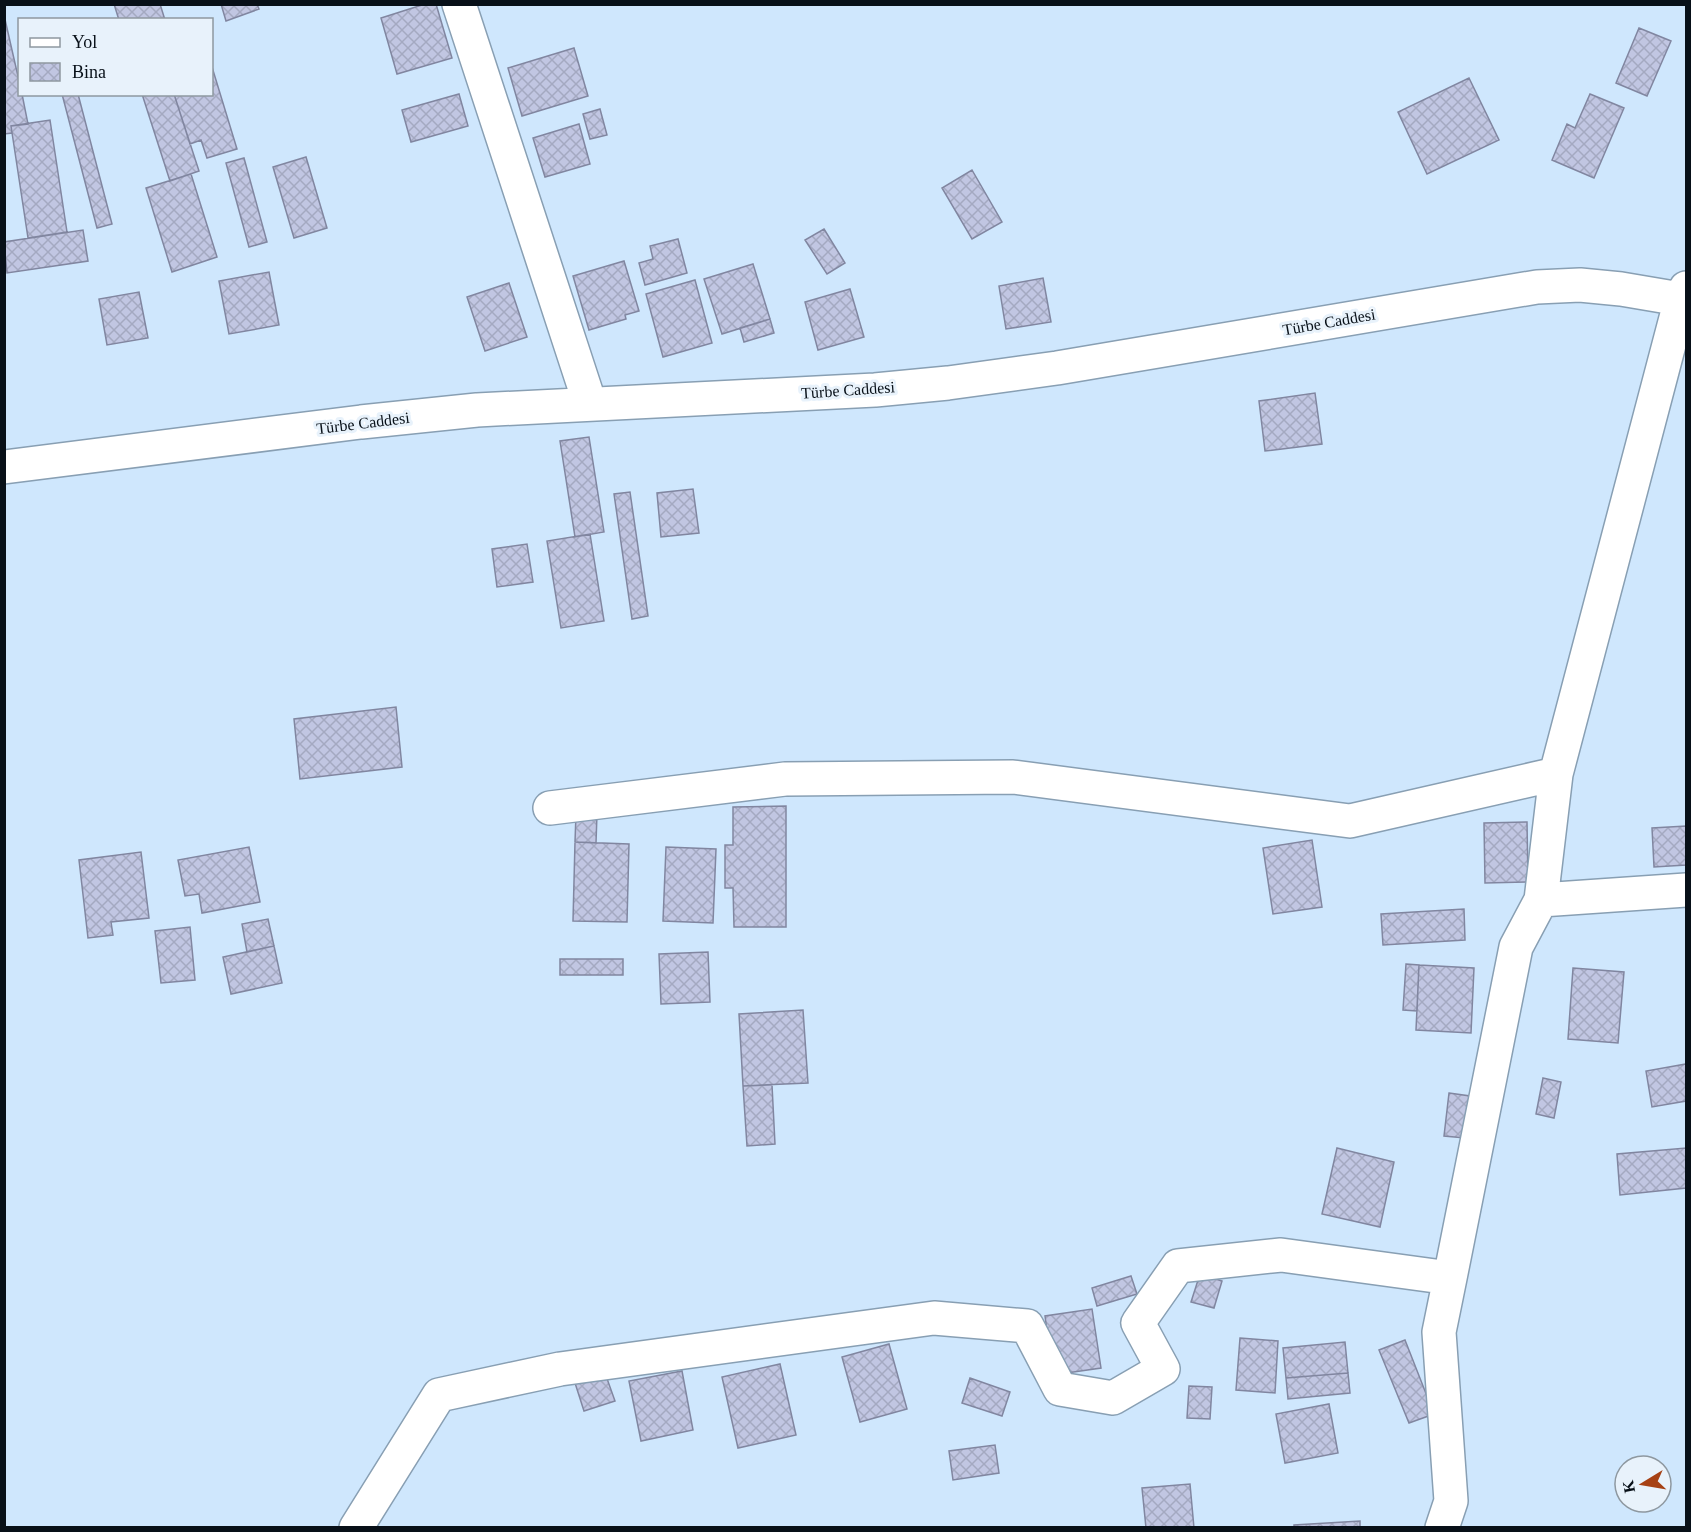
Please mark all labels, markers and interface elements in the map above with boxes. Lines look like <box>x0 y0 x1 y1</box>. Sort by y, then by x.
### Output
legend <box>18 18 213 96</box>
text: Yol <box>72 32 97 52</box>
text: Bina <box>72 62 106 82</box>
street label: Türbe Caddesi <box>1281 305 1377 339</box>
street label: Türbe Caddesi <box>801 378 896 402</box>
street label: Türbe Caddesi <box>315 409 411 437</box>
north arrow <box>1613 1454 1673 1514</box>
text: K <box>1619 1478 1638 1495</box>

